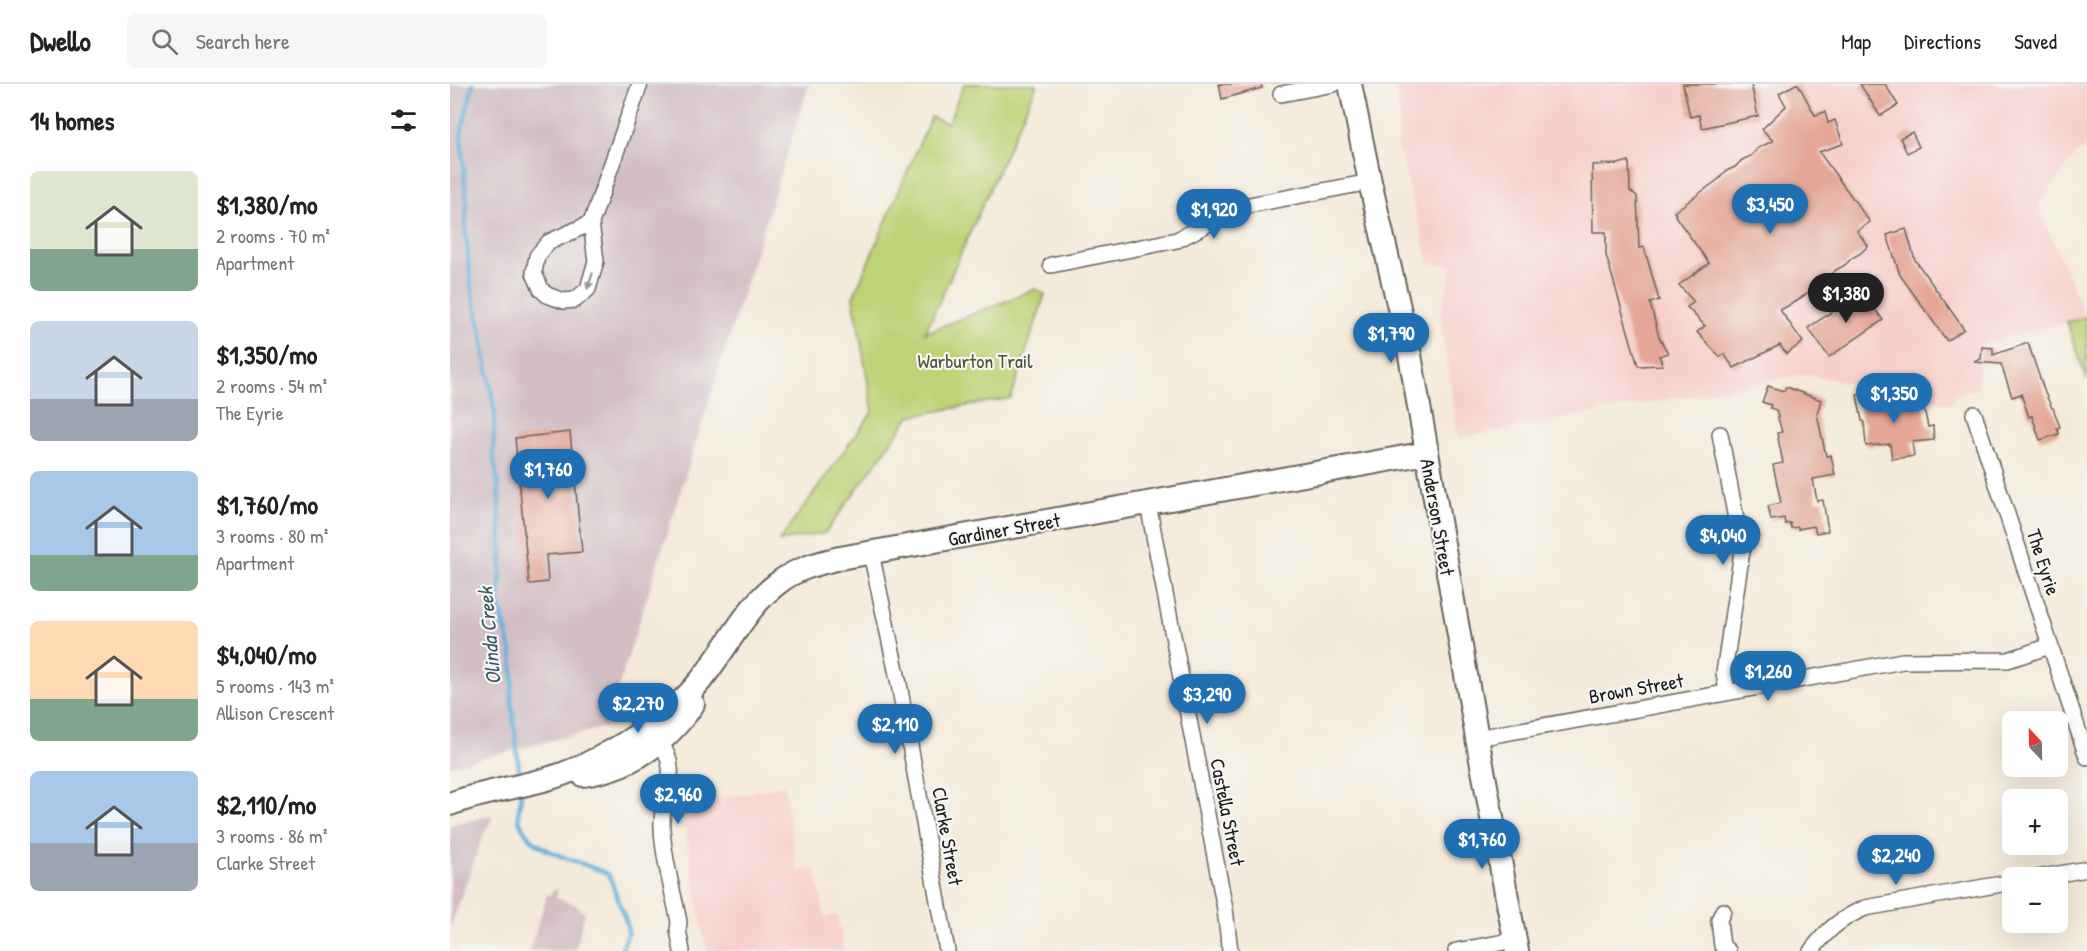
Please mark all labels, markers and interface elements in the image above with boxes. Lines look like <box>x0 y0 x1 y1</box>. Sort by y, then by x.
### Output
search box <box>127 14 547 68</box>
text: Dwello <box>30 22 91 60</box>
icon: search <box>148 25 181 58</box>
text: Search here <box>196 26 290 56</box>
text: Map <box>1841 27 1871 56</box>
text: Directions <box>1904 27 1981 56</box>
text: Saved <box>2014 27 2057 56</box>
text: 14 homes <box>30 103 115 138</box>
icon: filters <box>387 104 420 137</box>
pin: $3,450 <box>1721 184 1819 235</box>
text: $1,380/mo <box>216 187 318 222</box>
pin: $1,920 <box>1165 189 1263 240</box>
text: $3,450 <box>1746 190 1794 217</box>
icon: home <box>78 195 150 267</box>
text: $1,920 <box>1190 195 1238 222</box>
text: 2 rooms · 70 m² <box>216 222 330 249</box>
text: Apartment <box>216 249 294 276</box>
one-way arrow <box>585 272 595 290</box>
pin: $1,380 <box>1797 273 1895 324</box>
text: $1,380 <box>1822 279 1870 306</box>
pin: $1,790 <box>1342 313 1440 364</box>
text: $1,790 <box>1367 319 1415 346</box>
text: $1,350/mo <box>216 337 317 372</box>
icon: home <box>78 345 150 417</box>
park label: Warburton Trail <box>917 347 1033 374</box>
text: 2 rooms · 54 m² <box>216 372 327 399</box>
pin: $1,350 <box>1845 373 1943 424</box>
text: $1,350 <box>1870 379 1918 406</box>
text: The Eyrie <box>216 399 284 426</box>
pin: $1,760 <box>499 449 597 500</box>
text: $1,760 <box>524 455 572 482</box>
street label: Anderson Street <box>1414 456 1462 579</box>
text: $1,760/mo <box>216 487 318 522</box>
icon: home <box>78 495 150 567</box>
street label: Gardiner Street <box>946 506 1063 552</box>
pin: $4,040 <box>1674 515 1772 566</box>
text: $4,040 <box>1699 521 1747 548</box>
text: 3 rooms · 80 m² <box>216 522 328 549</box>
street label: The Eyrie <box>2021 526 2067 598</box>
text: Apartment <box>216 549 294 576</box>
water label: Olinda Creek <box>470 584 508 686</box>
text: $4,040/mo <box>216 637 316 672</box>
icon: home <box>78 645 150 717</box>
pin: $1,260 <box>1719 651 1817 702</box>
text: $1,260 <box>1744 657 1792 684</box>
street label: Brown Street <box>1587 666 1686 710</box>
text: 5 rooms · 143 m² <box>216 672 334 699</box>
pin: $3,290 <box>1158 674 1256 725</box>
text: $3,290 <box>1183 680 1231 707</box>
pin: $2,270 <box>589 683 687 734</box>
text: $2,270 <box>612 689 664 716</box>
text: Allison Crescent <box>216 699 334 726</box>
pin: $2,110 <box>846 704 944 755</box>
text: $2,110 <box>871 710 919 737</box>
north arrow <box>2002 711 2068 777</box>
map controls <box>2002 711 2068 933</box>
street label: Castella Street <box>1204 756 1252 869</box>
pin: $2,960 <box>629 774 727 825</box>
text: $2,960 <box>654 780 702 807</box>
street label: Clarke Street <box>926 785 970 888</box>
text: $2,110/mo <box>216 787 316 822</box>
button: + <box>2002 789 2068 855</box>
icon: home <box>78 795 150 867</box>
pin: $1,760 <box>1433 819 1531 870</box>
text: 3 rooms · 86 m² <box>216 822 327 849</box>
text: $1,760 <box>1458 825 1506 852</box>
pin: $2,240 <box>1847 835 1945 886</box>
text: $2,240 <box>1871 841 1921 868</box>
text: Clarke Street <box>216 849 315 876</box>
button: − <box>2002 867 2068 933</box>

